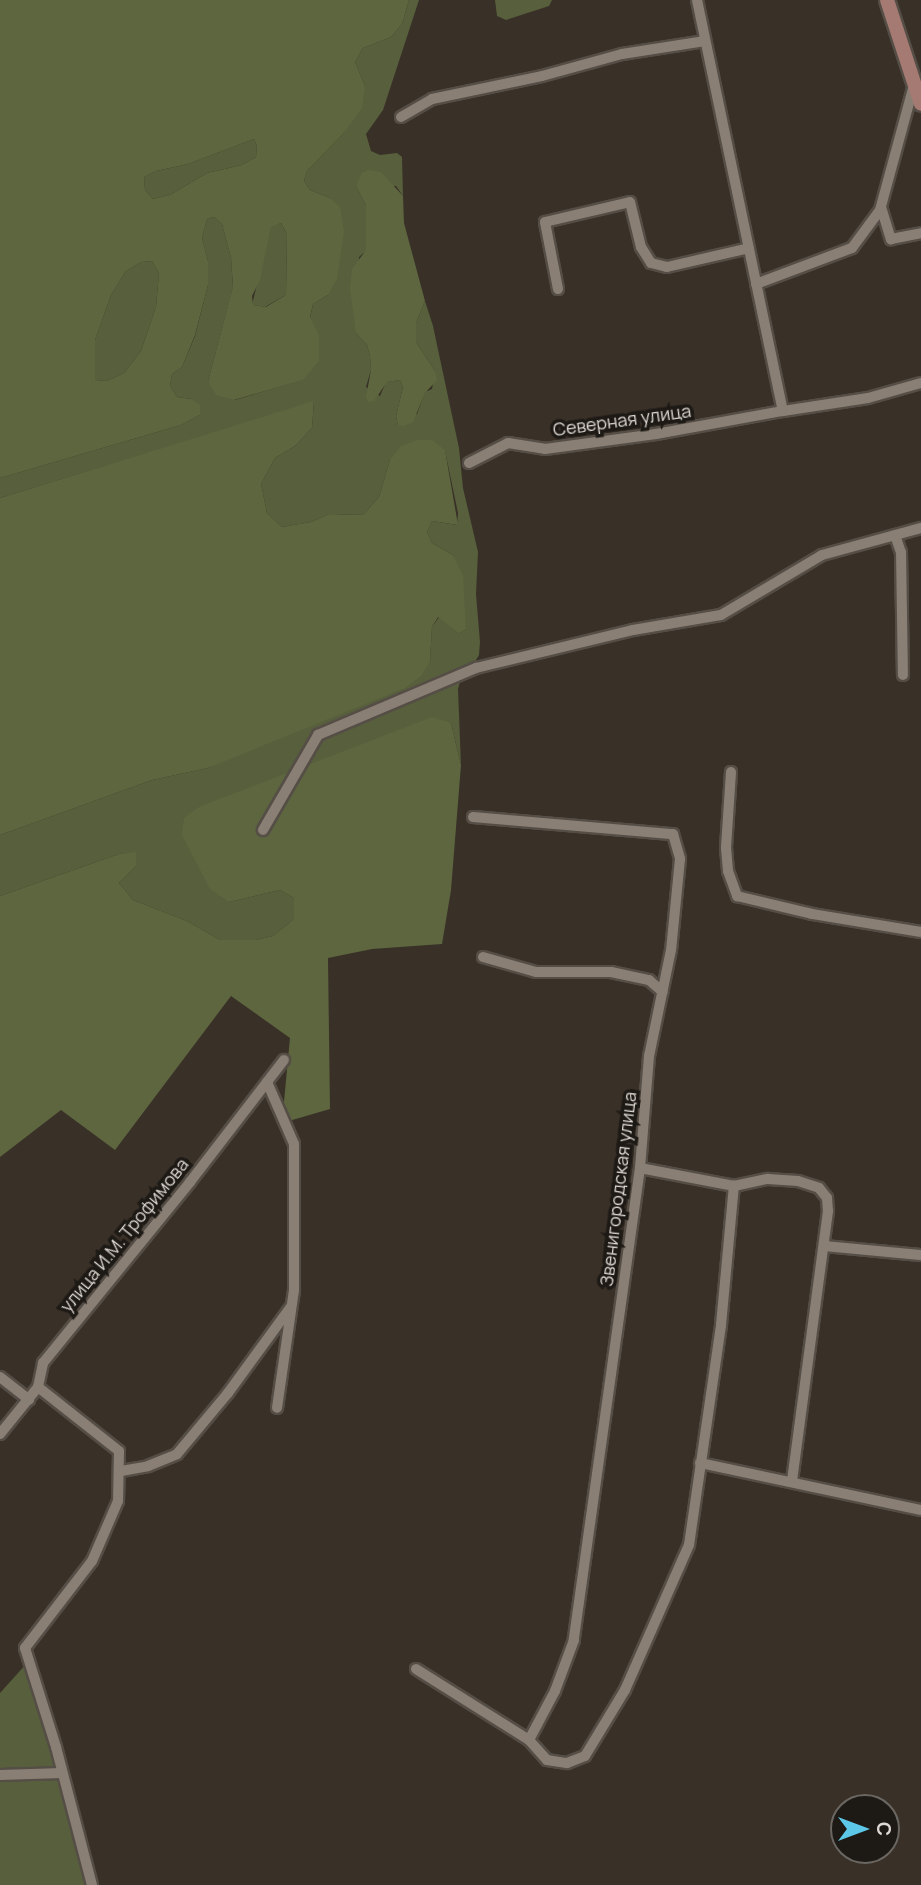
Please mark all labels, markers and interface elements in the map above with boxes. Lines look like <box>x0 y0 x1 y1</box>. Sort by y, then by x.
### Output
street label: Северная улица <box>552 400 692 440</box>
street label: Звенигородская улица <box>595 1090 641 1288</box>
street label: улица И.М. Трофимова <box>55 1154 193 1316</box>
north arrow <box>830 1794 900 1864</box>
text: С <box>871 1822 897 1836</box>

